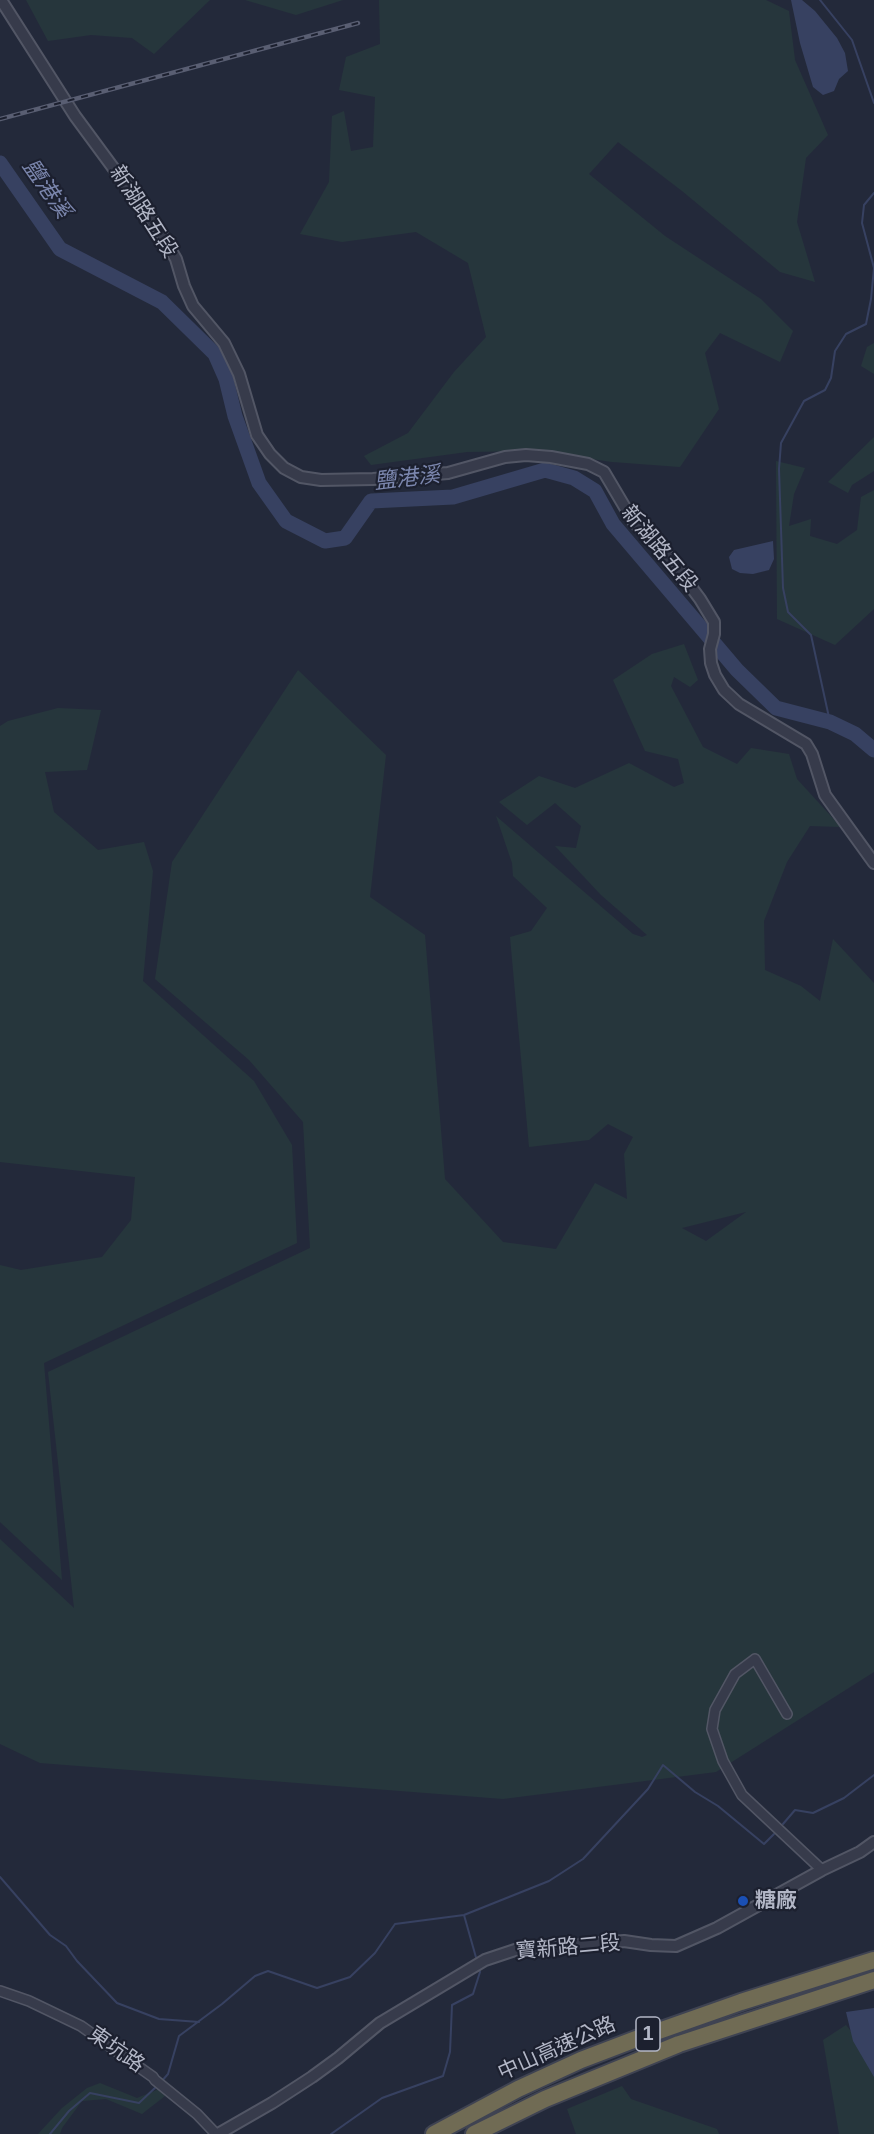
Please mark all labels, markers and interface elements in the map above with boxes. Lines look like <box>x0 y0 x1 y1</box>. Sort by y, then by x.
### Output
water label: 鹽港溪 <box>16 154 76 224</box>
street label: 新湖路五段 <box>104 161 182 263</box>
water label: 鹽港溪 <box>373 462 441 496</box>
street label: 新湖路五段 <box>616 501 702 597</box>
place label: 糖廠 <box>755 1888 797 1914</box>
marker: 糖廠 <box>736 1894 750 1908</box>
street label: 寶新路二段 <box>515 1931 621 1965</box>
street label: 中山高速公路 <box>494 2012 620 2086</box>
road number: 1 <box>636 2017 660 2051</box>
street label: 東坑路 <box>83 2022 149 2078</box>

